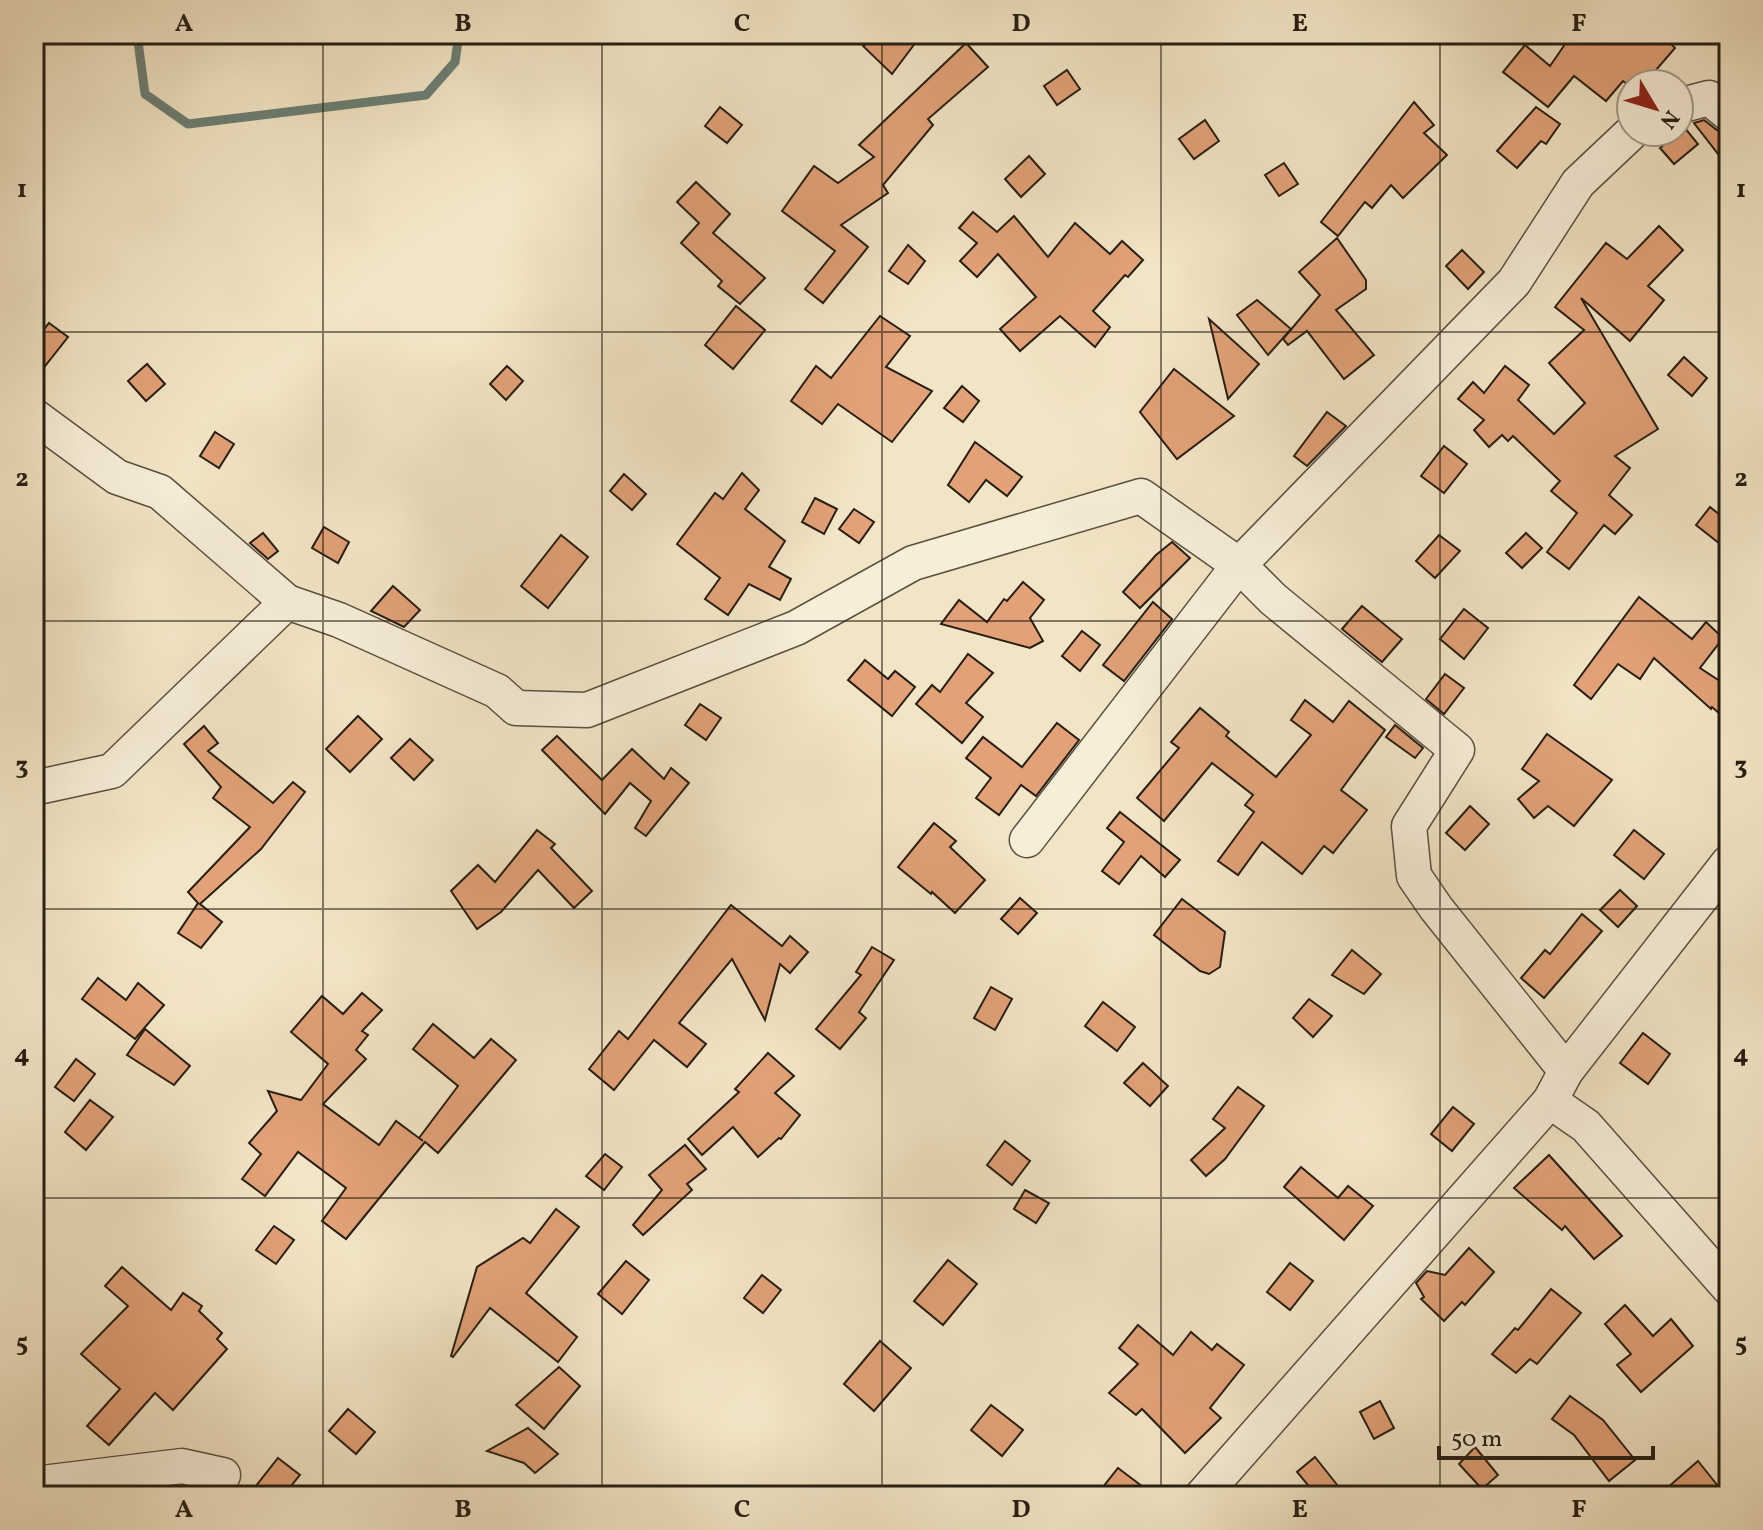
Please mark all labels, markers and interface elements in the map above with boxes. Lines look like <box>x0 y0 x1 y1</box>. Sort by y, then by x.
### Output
text: A <box>175 6 194 42</box>
text: B <box>454 6 472 42</box>
text: C <box>734 6 750 42</box>
text: D <box>1011 6 1031 42</box>
text: E <box>1292 6 1308 42</box>
text: F <box>1571 6 1587 42</box>
north arrow <box>1615 68 1695 148</box>
text: N <box>1652 103 1686 135</box>
text: 1 <box>17 172 27 208</box>
text: 1 <box>1736 172 1746 208</box>
text: 2 <box>15 461 29 497</box>
text: 2 <box>1734 461 1748 497</box>
text: 3 <box>15 749 29 785</box>
text: 3 <box>1734 749 1748 785</box>
text: 4 <box>14 1037 30 1073</box>
text: 4 <box>1733 1037 1749 1073</box>
text: 5 <box>16 1326 28 1362</box>
text: 5 <box>1735 1326 1747 1362</box>
scale bar <box>1439 1410 1653 1460</box>
text: 50 m <box>1451 1423 1503 1457</box>
text: A <box>175 1492 194 1528</box>
text: B <box>454 1492 472 1528</box>
text: C <box>734 1492 750 1528</box>
text: D <box>1011 1492 1031 1528</box>
text: E <box>1292 1492 1308 1528</box>
text: F <box>1571 1492 1587 1528</box>

